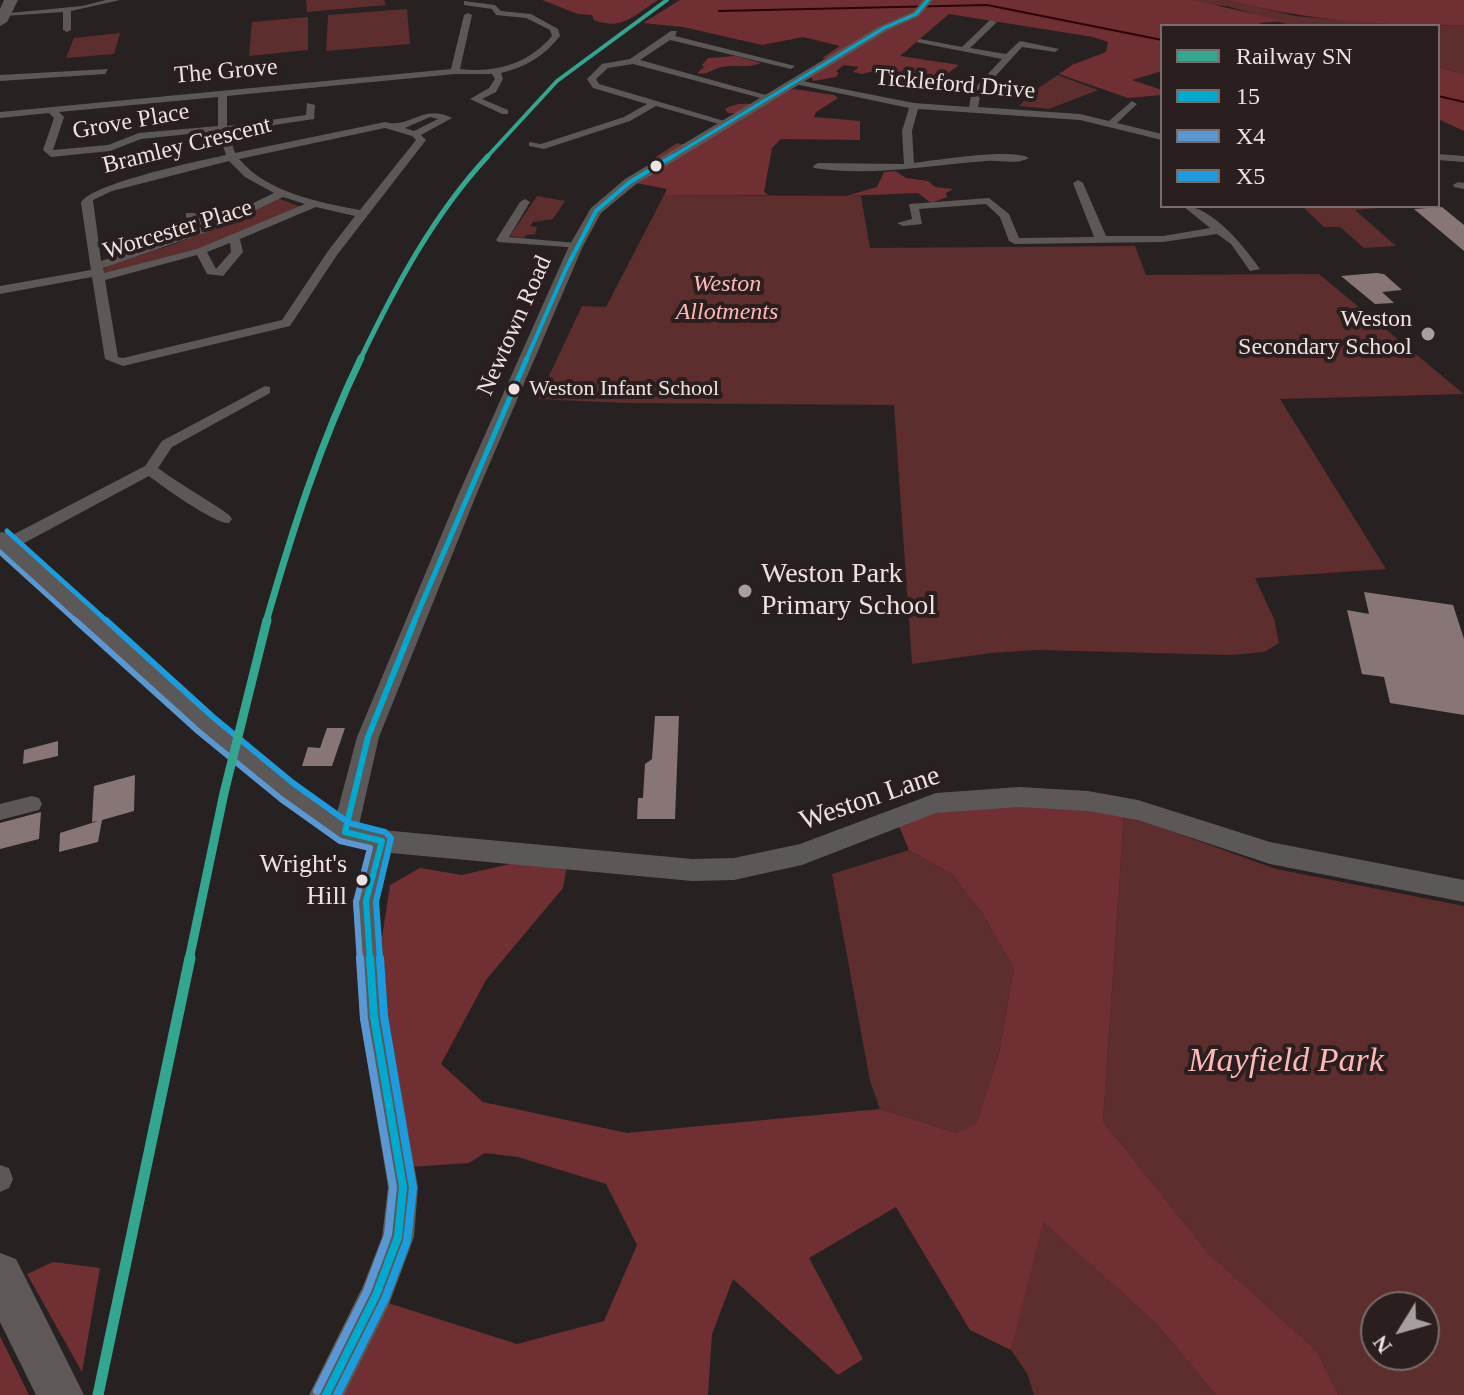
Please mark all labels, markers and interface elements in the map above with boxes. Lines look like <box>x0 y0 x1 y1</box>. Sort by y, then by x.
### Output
legend <box>1160 24 1440 208</box>
text: Railway SN <box>1236 43 1353 69</box>
street label: The Grove <box>173 53 279 91</box>
street label: Tickleford Drive <box>874 64 1036 106</box>
text: 15 <box>1236 83 1260 109</box>
street label: Grove Place <box>70 98 192 146</box>
street label: Bramley Crescent <box>100 111 274 181</box>
text: X4 <box>1236 123 1265 149</box>
unlabelled marker <box>648 158 664 174</box>
text: X5 <box>1236 163 1265 189</box>
street label: Worcester Place <box>100 194 256 266</box>
street label: Newtown Road <box>471 252 559 400</box>
park label: Weston Allotments <box>676 271 778 327</box>
place label: Weston Secondary School <box>1238 306 1412 362</box>
marker: Weston Secondary School <box>1419 325 1437 343</box>
place label: Weston Infant School <box>529 376 719 402</box>
marker: Weston Infant School <box>506 381 522 397</box>
place label: Weston Park Primary School <box>761 558 936 624</box>
marker: Weston Park Primary School <box>736 582 754 600</box>
street label: Weston Lane <box>795 759 945 839</box>
place label: Wright's Hill <box>260 849 347 910</box>
marker: Wright's Hill <box>354 872 370 888</box>
park label: Mayfield Park <box>1188 1042 1384 1082</box>
north arrow <box>1360 1291 1440 1371</box>
text: N <box>1367 1331 1397 1358</box>

